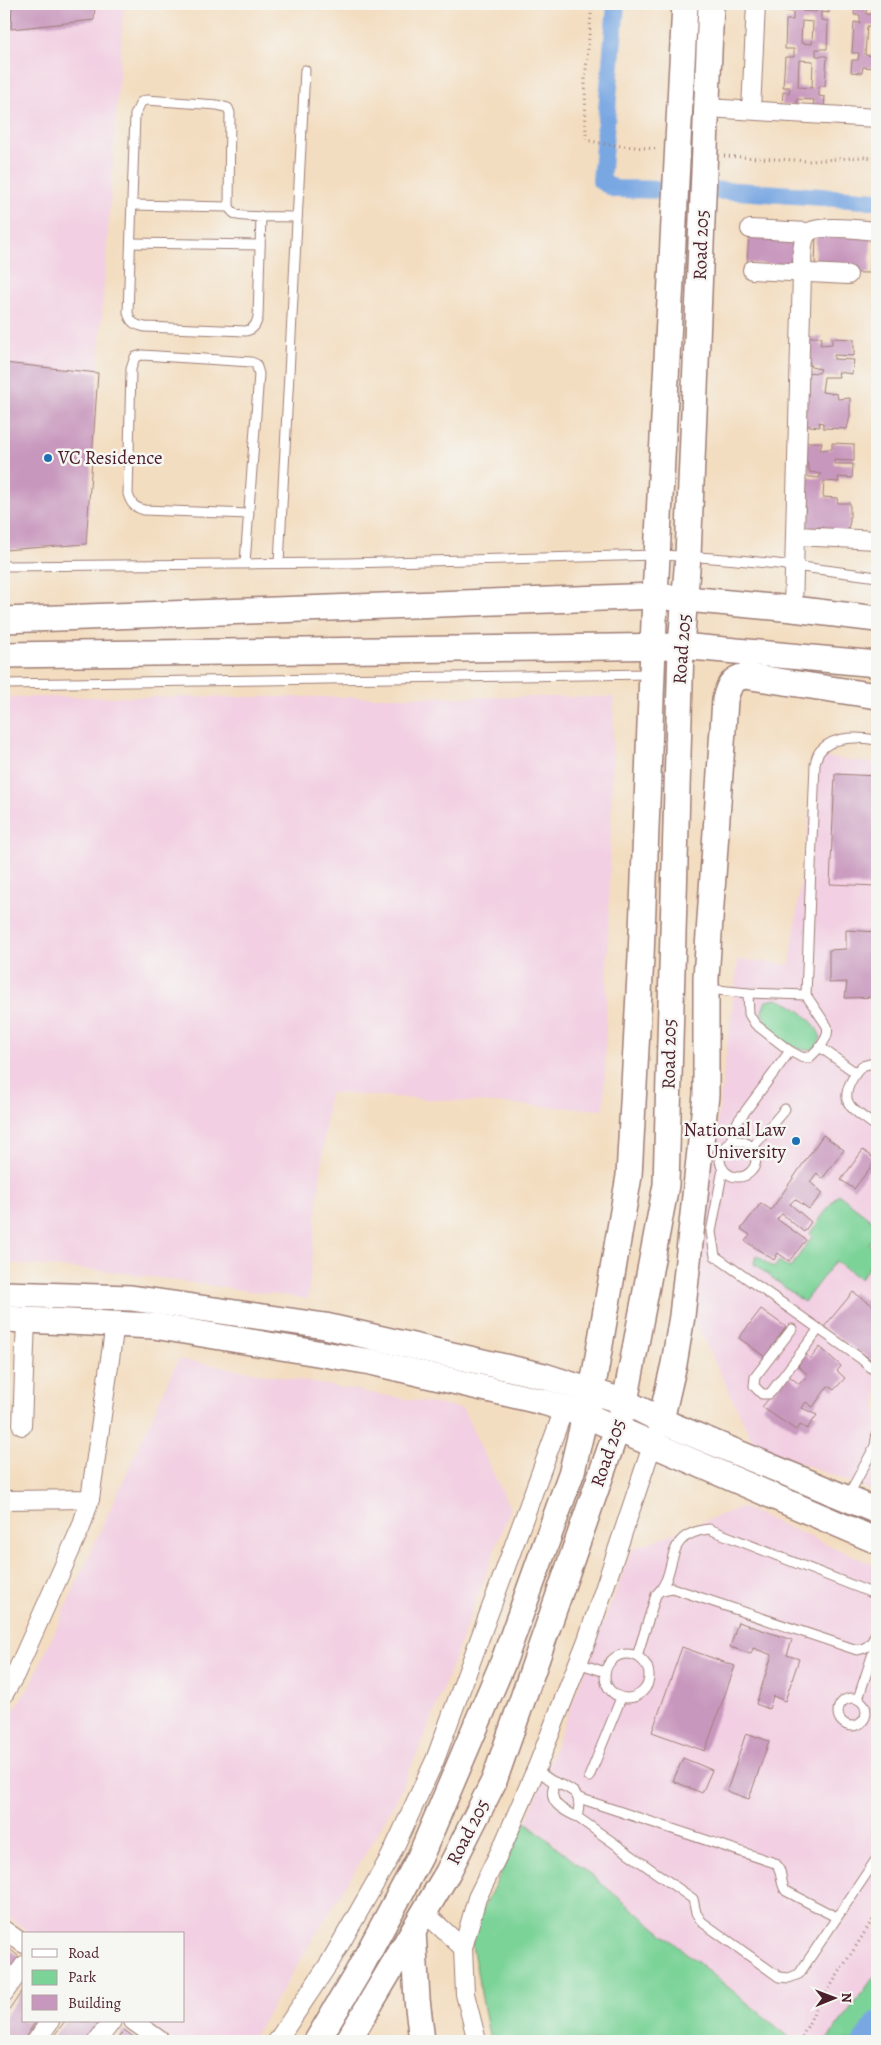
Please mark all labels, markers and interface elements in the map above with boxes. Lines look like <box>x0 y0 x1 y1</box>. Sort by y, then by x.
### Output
street label: Road 205 <box>687 209 715 281</box>
place label: VC Residence <box>57 445 163 471</box>
marker: VC Residence <box>42 452 54 464</box>
street label: Road 205 <box>667 613 697 685</box>
street label: Road 205 <box>655 1018 683 1090</box>
place label: National Law University <box>684 1117 787 1165</box>
marker: National Law University <box>790 1135 802 1147</box>
street label: Road 205 <box>584 1415 632 1491</box>
street label: Road 205 <box>440 1795 496 1869</box>
legend <box>22 1932 185 2022</box>
text: Road <box>68 1943 100 1963</box>
text: Park <box>68 1967 97 1987</box>
north arrow <box>808 1972 858 2022</box>
text: Building <box>68 1993 121 2013</box>
text: N <box>837 1993 856 2003</box>

